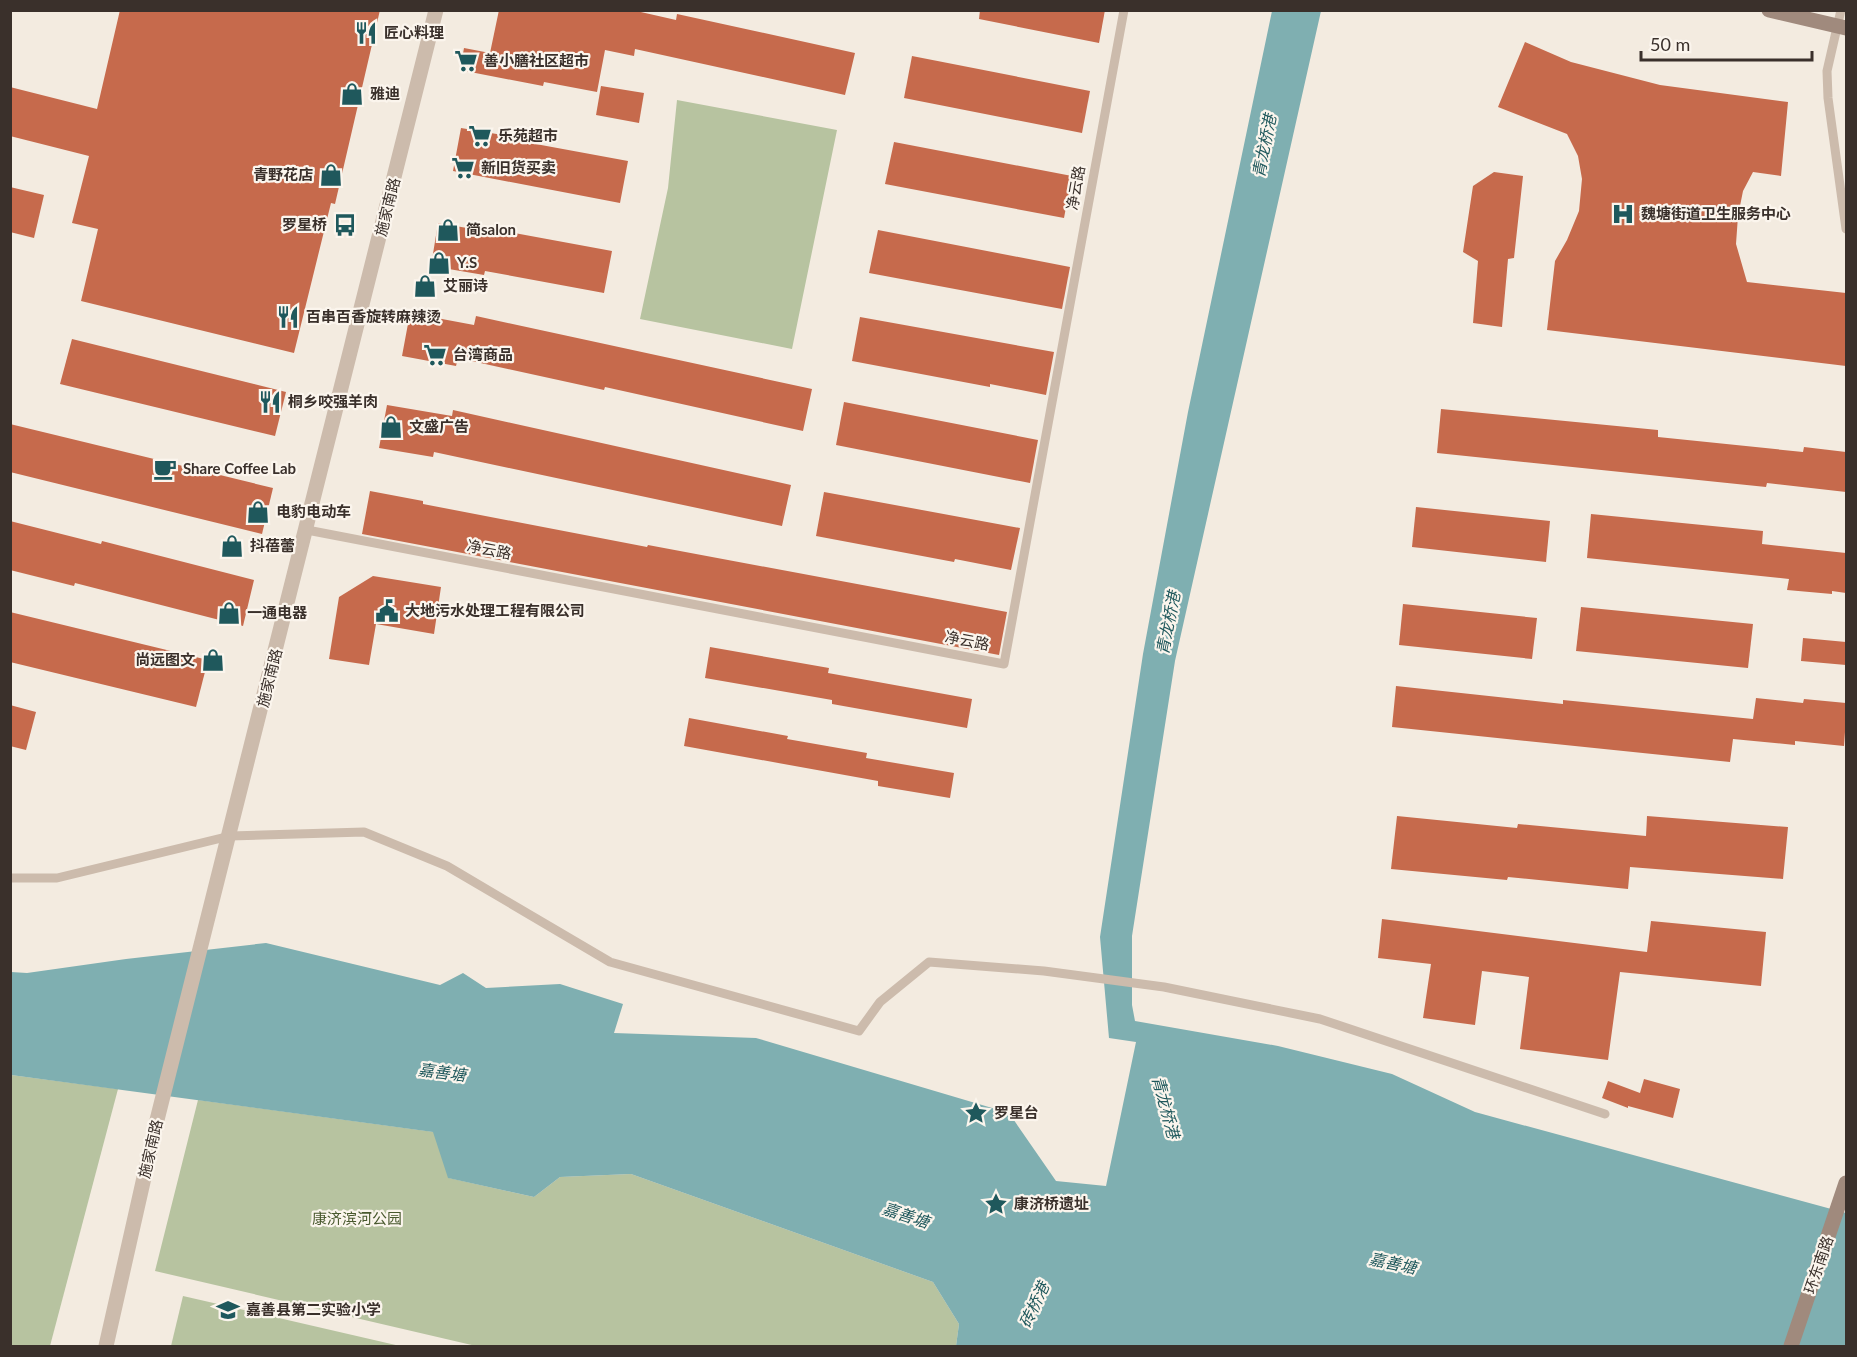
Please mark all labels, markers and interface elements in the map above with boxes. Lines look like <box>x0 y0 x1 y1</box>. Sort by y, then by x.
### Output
restaurant icon: 匠心料理 <box>353 20 379 46</box>
place label: 匠心料理 <box>384 23 444 41</box>
scale bar <box>1641 24 1812 62</box>
text: 50 m <box>1650 33 1690 55</box>
supermarket icon: 善小膳社区超市 <box>453 48 479 74</box>
place label: 善小膳社区超市 <box>484 51 589 69</box>
shop icon: 雅迪 <box>339 81 365 107</box>
place label: 雅迪 <box>370 84 400 102</box>
water label: 青龙桥港 <box>1248 111 1279 179</box>
supermarket icon: 乐苑超市 <box>467 123 493 149</box>
place label: 乐苑超市 <box>498 126 558 144</box>
supermarket icon: 新旧货买卖 <box>450 155 476 181</box>
place label: 新旧货买卖 <box>481 158 556 176</box>
shop icon: 青野花店 <box>318 162 344 188</box>
street label: 净云路 <box>1062 164 1088 212</box>
place label: 青野花店 <box>253 165 313 183</box>
street label: 施家南路 <box>371 175 403 238</box>
hospital icon: 魏塘街道卫生服务中心 <box>1610 201 1636 227</box>
place label: 魏塘街道卫生服务中心 <box>1641 204 1791 222</box>
bus stop icon: 罗星桥 <box>332 212 358 238</box>
place label: 罗星桥 <box>282 215 327 233</box>
shop icon: 简salon <box>435 217 461 243</box>
place label: 简salon <box>466 220 516 238</box>
shop icon: Y.S <box>426 250 452 276</box>
place label: Y.S <box>456 253 477 271</box>
shop icon: 艾丽诗 <box>412 273 438 299</box>
place label: 艾丽诗 <box>443 276 488 294</box>
restaurant icon: 百串百香旋转麻辣烫 <box>275 304 301 330</box>
place label: 百串百香旋转麻辣烫 <box>306 307 441 325</box>
supermarket icon: 台湾商品 <box>422 342 448 368</box>
place label: 台湾商品 <box>453 345 513 363</box>
restaurant icon: 桐乡咬强羊肉 <box>257 389 283 415</box>
place label: 桐乡咬强羊肉 <box>288 392 378 410</box>
shop icon: 文盛广告 <box>378 414 404 440</box>
place label: 文盛广告 <box>409 417 469 435</box>
cafe icon: Share Coffee Lab <box>152 456 178 482</box>
place label: Share Coffee Lab <box>183 459 296 477</box>
shop icon: 电豹电动车 <box>245 499 271 525</box>
place label: 电豹电动车 <box>276 502 351 520</box>
shop icon: 抖蓓蕾 <box>219 533 245 559</box>
place label: 抖蓓蕾 <box>250 536 295 554</box>
street label: 净云路 <box>465 536 513 562</box>
water label: 青龙桥港 <box>1152 588 1183 656</box>
public building icon: 大地污水处理工程有限公司 <box>374 598 400 624</box>
shop icon: 一通电器 <box>216 600 242 626</box>
place label: 大地污水处理工程有限公司 <box>405 601 585 619</box>
place label: 一通电器 <box>247 603 308 621</box>
street label: 净云路 <box>943 627 991 653</box>
street label: 施家南路 <box>253 646 285 709</box>
shop icon: 尚远图文 <box>200 647 226 673</box>
place label: 尚远图文 <box>135 650 195 668</box>
water label: 嘉善塘 <box>417 1059 470 1084</box>
water label: 青龙桥港 <box>1149 1073 1184 1142</box>
place icon: 罗星台 <box>963 1100 989 1126</box>
place label: 罗星台 <box>994 1103 1039 1121</box>
street label: 施家南路 <box>135 1118 166 1180</box>
place icon: 康济桥遗址 <box>983 1191 1009 1217</box>
place label: 康济桥遗址 <box>1014 1194 1089 1212</box>
water label: 嘉善塘 <box>880 1198 935 1232</box>
park label: 康济滨河公园 <box>312 1209 402 1227</box>
street label: 环东南路 <box>1800 1233 1836 1296</box>
water label: 嘉善塘 <box>1368 1248 1421 1277</box>
water label: 砖桥港 <box>1015 1277 1053 1331</box>
school or university icon: 嘉善县第二实验小学 <box>215 1297 241 1323</box>
place label: 嘉善县第二实验小学 <box>246 1300 381 1318</box>

